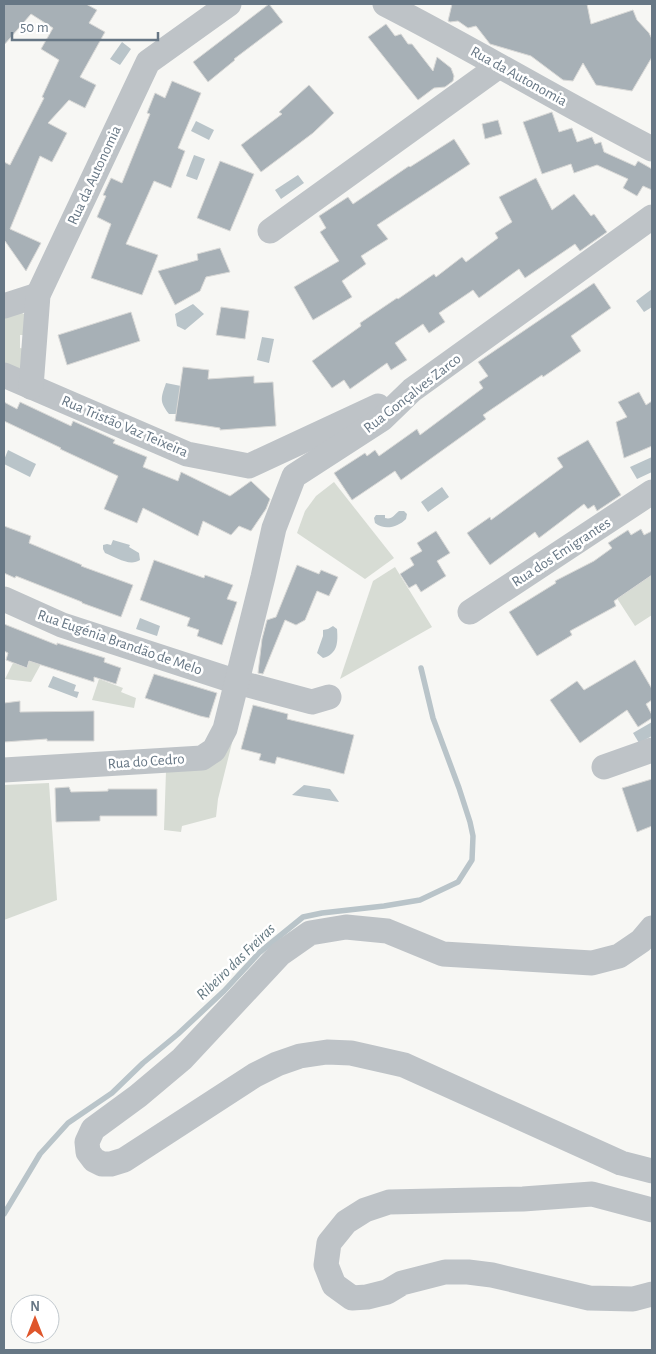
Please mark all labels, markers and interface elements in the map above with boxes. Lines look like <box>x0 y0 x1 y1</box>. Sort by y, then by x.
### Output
scale bar <box>12 10 159 42</box>
text: 50 m <box>20 20 49 35</box>
street label: Rua da Autonomia <box>468 44 569 109</box>
street label: Rua da Autonomia <box>65 123 124 227</box>
street label: Rua Gonçalves Zarco <box>361 351 464 436</box>
street label: Rua Tristão Vaz Teixeira <box>59 393 190 460</box>
street label: Rua dos Emigrantes <box>509 515 613 590</box>
street label: Rua Eugénia Brandão de Melo <box>36 607 204 678</box>
street label: Rua do Cedro <box>107 751 185 772</box>
water label: Ribeiro das Freiras <box>193 920 278 1003</box>
north arrow <box>10 1294 60 1344</box>
text: N <box>30 1300 40 1314</box>

